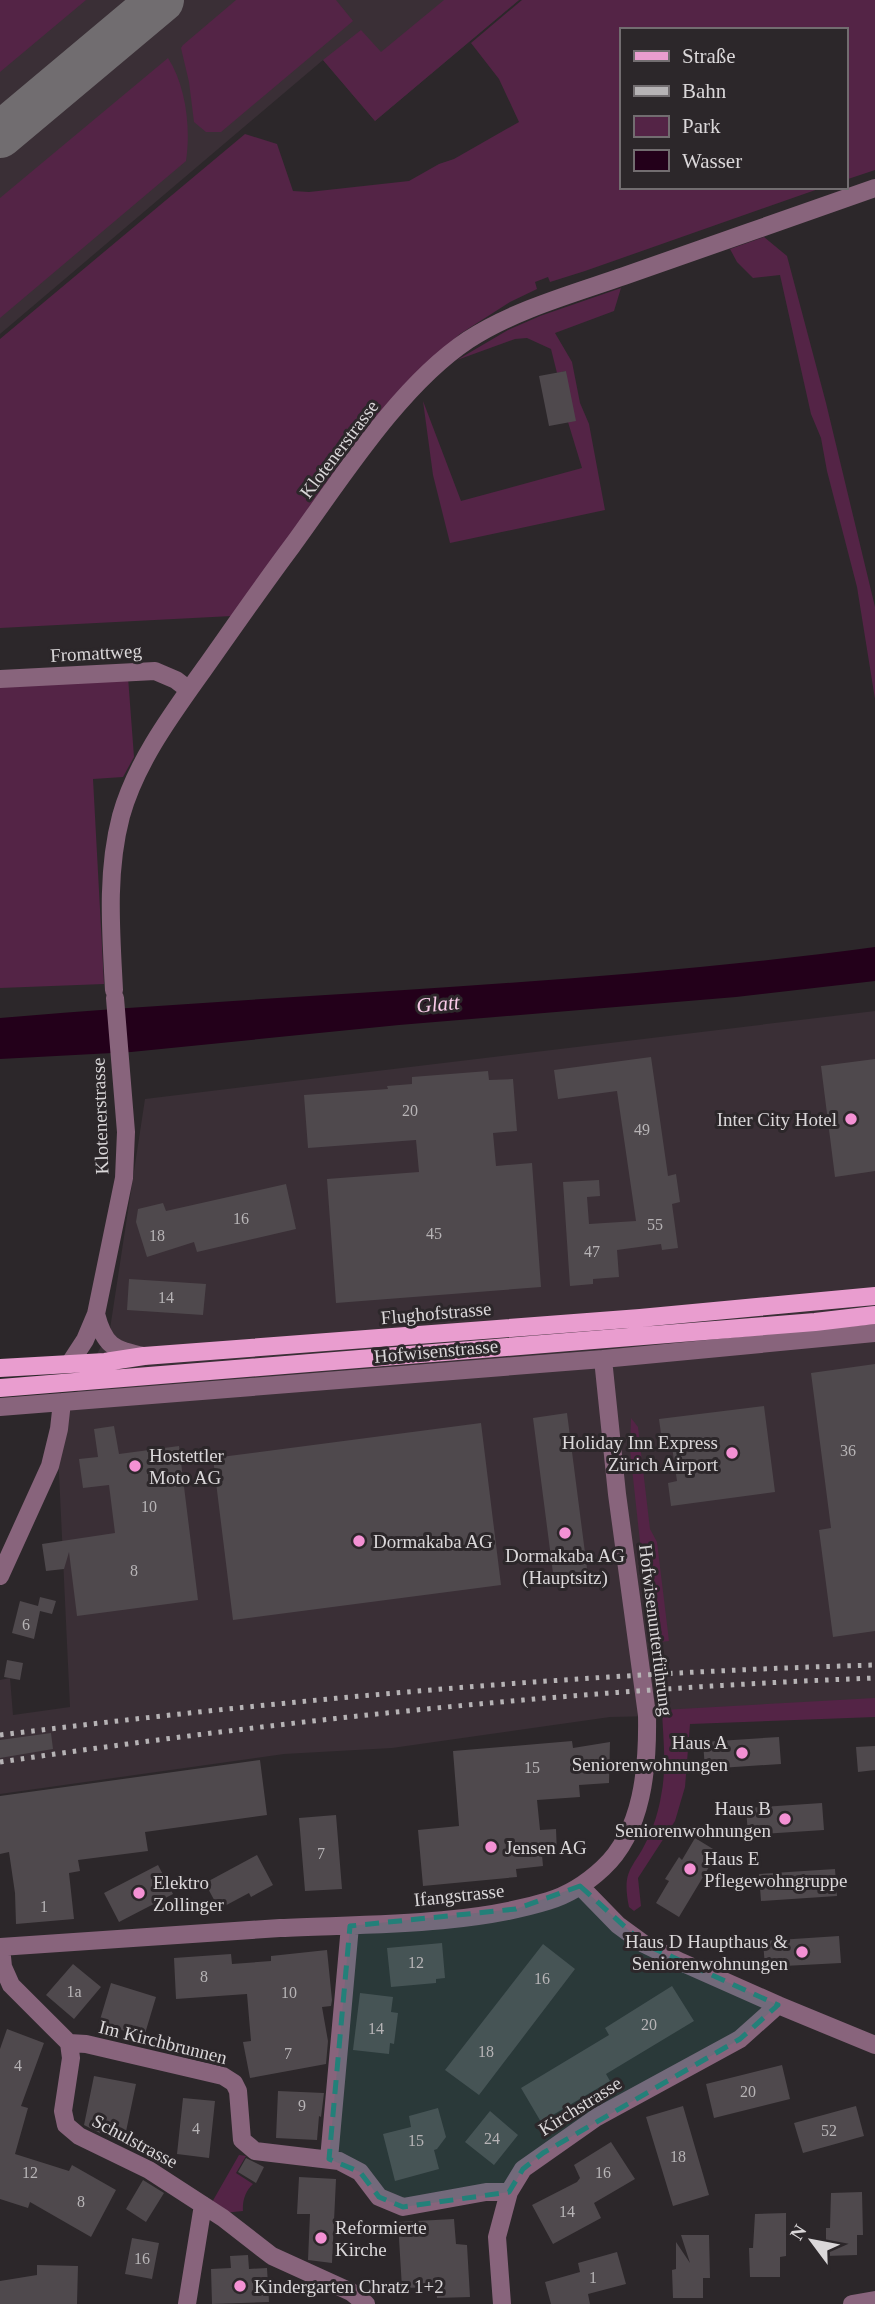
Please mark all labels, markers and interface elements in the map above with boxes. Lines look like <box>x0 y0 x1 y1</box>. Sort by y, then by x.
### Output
legend <box>620 28 847 189</box>
text: Straße <box>682 44 736 68</box>
text: Bahn <box>682 79 727 103</box>
text: Park <box>682 114 721 138</box>
text: Wasser <box>682 149 742 173</box>
street label: Klotenerstrasse <box>295 396 383 502</box>
street label: Fromattweg <box>50 640 143 666</box>
water label: Glatt <box>415 990 462 1018</box>
street label: Klotenerstrasse <box>87 1057 113 1175</box>
house number: 20 <box>402 1102 418 1119</box>
place label: Inter City Hotel <box>717 1109 837 1130</box>
marker: Inter City Hotel <box>843 1111 859 1127</box>
house number: 49 <box>634 1121 650 1138</box>
house number: 16 <box>233 1210 249 1227</box>
house number: 55 <box>647 1216 663 1233</box>
house number: 45 <box>426 1225 442 1242</box>
house number: 18 <box>149 1227 165 1244</box>
house number: 47 <box>584 1243 600 1260</box>
house number: 14 <box>158 1289 174 1306</box>
street label: Flughofstrasse <box>380 1298 492 1328</box>
street label: Hofwisenstrasse <box>373 1335 499 1367</box>
place label: Holiday Inn Express Zürich Airport <box>562 1432 719 1475</box>
house number: 36 <box>840 1442 856 1459</box>
place label: Hostettler Moto AG <box>149 1445 225 1488</box>
marker: Holiday Inn Express Zürich Airport <box>724 1445 740 1461</box>
marker: Hostettler Moto AG <box>127 1458 143 1474</box>
house number: 10 <box>141 1498 157 1515</box>
marker: Dormakaba AG (Hauptsitz) <box>557 1525 573 1541</box>
place label: Dormakaba AG <box>373 1531 493 1552</box>
marker: Dormakaba AG <box>351 1533 367 1549</box>
street label: Hofwisenunterführung <box>635 1543 677 1718</box>
place label: Dormakaba AG (Hauptsitz) <box>505 1545 625 1589</box>
house number: 8 <box>130 1562 138 1579</box>
house number: 6 <box>22 1616 30 1633</box>
place label: Haus A Seniorenwohnungen <box>572 1732 728 1775</box>
marker: Haus A Seniorenwohnungen <box>734 1745 750 1761</box>
house number: 15 <box>524 1759 540 1776</box>
place label: Haus B Seniorenwohnungen <box>615 1798 771 1841</box>
marker: Haus B Seniorenwohnungen <box>777 1811 793 1827</box>
place label: Jensen AG <box>505 1837 587 1858</box>
marker: Jensen AG <box>483 1839 499 1855</box>
house number: 7 <box>317 1845 325 1862</box>
place label: Haus E Pflegewohngruppe <box>704 1848 848 1891</box>
marker: Haus E Pflegewohngruppe <box>682 1861 698 1877</box>
place label: Elektro Zollinger <box>153 1872 224 1915</box>
street label: Ifangstrasse <box>413 1880 505 1910</box>
marker: Elektro Zollinger <box>131 1885 147 1901</box>
house number: 1 <box>40 1898 48 1915</box>
place label: Haus D Haupthaus & Seniorenwohnungen <box>625 1931 788 1974</box>
marker: Haus D Haupthaus & Seniorenwohnungen <box>794 1944 810 1960</box>
house number: 12 <box>408 1954 424 1971</box>
house number: 8 <box>200 1968 208 1985</box>
house number: 16 <box>534 1970 550 1987</box>
house number: 1a <box>66 1983 82 2000</box>
house number: 10 <box>281 1984 297 2001</box>
street label: Im Kirchbrunnen <box>97 2016 230 2068</box>
house number: 20 <box>641 2016 657 2033</box>
house number: 14 <box>368 2020 384 2037</box>
house number: 18 <box>478 2043 494 2060</box>
house number: 7 <box>284 2045 292 2062</box>
house number: 4 <box>14 2057 22 2074</box>
street label: Kirchstrasse <box>535 2072 625 2140</box>
house number: 20 <box>740 2083 756 2100</box>
house number: 9 <box>298 2097 306 2114</box>
street label: Schulstrasse <box>89 2110 181 2172</box>
house number: 4 <box>192 2120 200 2137</box>
house number: 52 <box>821 2122 837 2139</box>
house number: 24 <box>484 2130 500 2147</box>
house number: 15 <box>408 2132 424 2149</box>
house number: 18 <box>670 2148 686 2165</box>
house number: 12 <box>22 2164 38 2181</box>
house number: 16 <box>595 2164 611 2181</box>
house number: 8 <box>77 2193 85 2210</box>
house number: 14 <box>559 2203 575 2220</box>
north arrow <box>777 2206 847 2276</box>
place label: Reformierte Kirche <box>335 2217 427 2260</box>
text: N <box>785 2221 811 2244</box>
marker: Reformierte Kirche <box>313 2230 329 2246</box>
house number: 16 <box>134 2250 150 2267</box>
house number: 1 <box>589 2269 597 2286</box>
place label: Kindergarten Chratz 1+2 <box>254 2276 444 2297</box>
marker: Kindergarten Chratz 1+2 <box>232 2278 248 2294</box>

